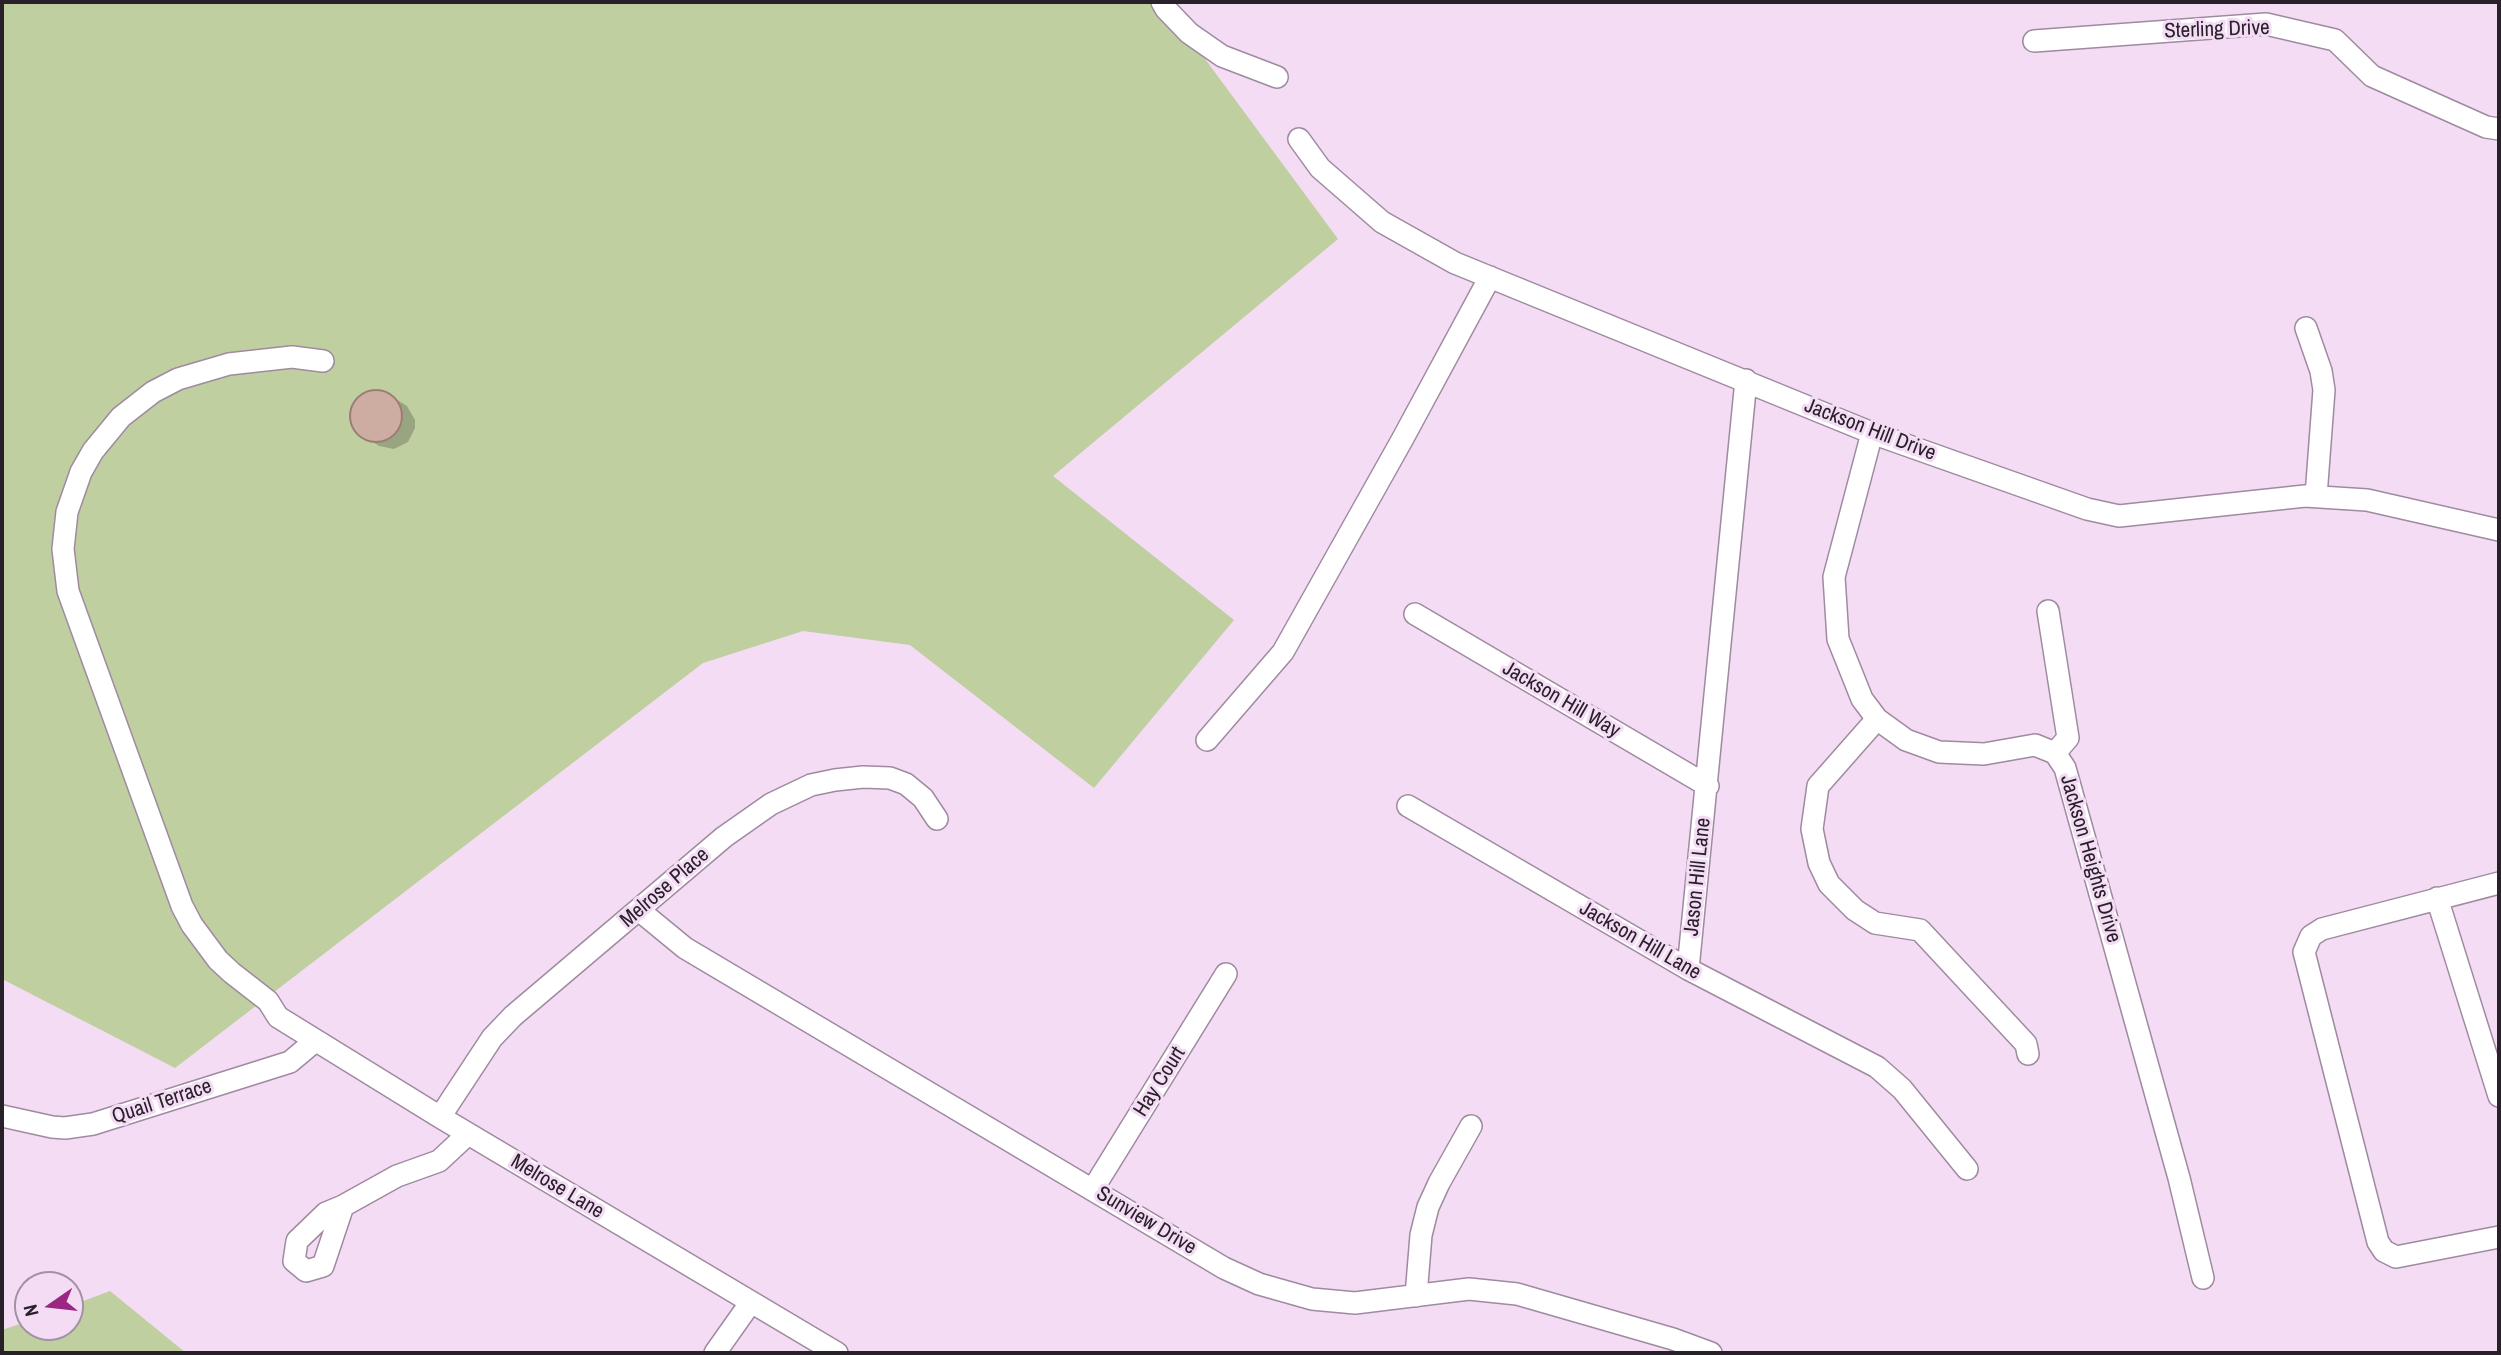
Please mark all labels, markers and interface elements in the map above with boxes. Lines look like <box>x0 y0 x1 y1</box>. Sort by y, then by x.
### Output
street label: Sterling Drive <box>2164 16 2270 44</box>
street label: Jackson Hill Drive <box>1801 393 1939 467</box>
street label: Jackson Hill Way <box>1498 656 1624 744</box>
street label: Jackson Heights Drive <box>2054 772 2126 946</box>
street label: Jason Hill Lane <box>1679 817 1717 937</box>
street label: Melrose Place <box>616 843 714 933</box>
street label: Jackson Hill Lane <box>1575 896 1705 986</box>
street label: Hay Court <box>1129 1042 1191 1122</box>
street label: Quail Terrace <box>109 1074 215 1130</box>
street label: Melrose Lane <box>506 1149 608 1225</box>
street label: Sunview Drive <box>1092 1181 1200 1261</box>
north arrow <box>14 1271 84 1341</box>
text: N <box>17 1302 45 1319</box>

